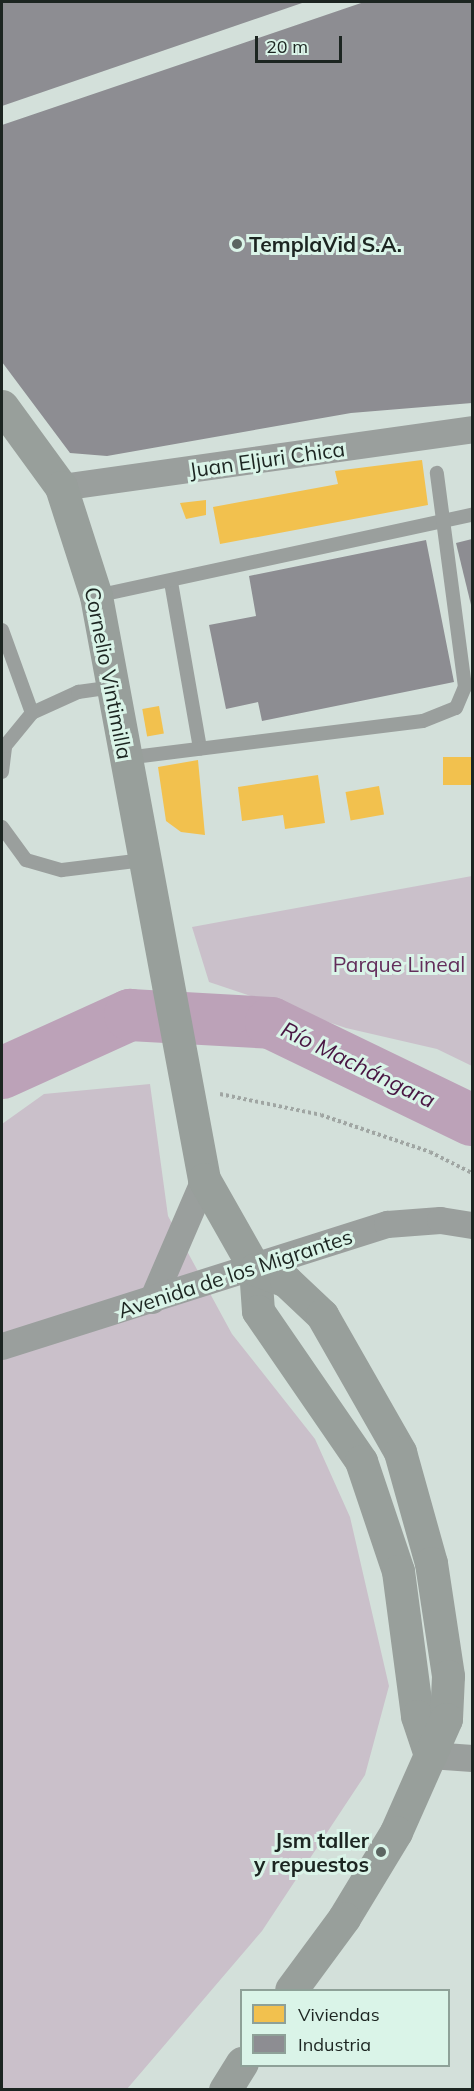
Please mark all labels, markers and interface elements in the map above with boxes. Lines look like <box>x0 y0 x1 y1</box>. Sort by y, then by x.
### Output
scale bar <box>258 24 345 62</box>
text: 20 m <box>266 35 308 58</box>
place label: TemplaVid S.A. <box>249 231 402 257</box>
marker: TemplaVid S.A. <box>230 237 244 251</box>
street label: Juan Eljuri Chica <box>188 436 346 482</box>
street label: Cornelio Vintimilla <box>80 585 138 761</box>
park label: Parque Lineal <box>333 951 465 977</box>
water label: Río Machángara <box>277 1016 439 1114</box>
street label: Avenida de los Migrantes <box>115 1223 355 1323</box>
place label: Jsm taller y repuestos <box>254 1827 369 1877</box>
marker: Jsm taller y repuestos <box>374 1845 388 1859</box>
legend <box>240 1989 450 2067</box>
text: Viviendas <box>298 2003 380 2026</box>
text: Industria <box>298 2033 371 2056</box>

